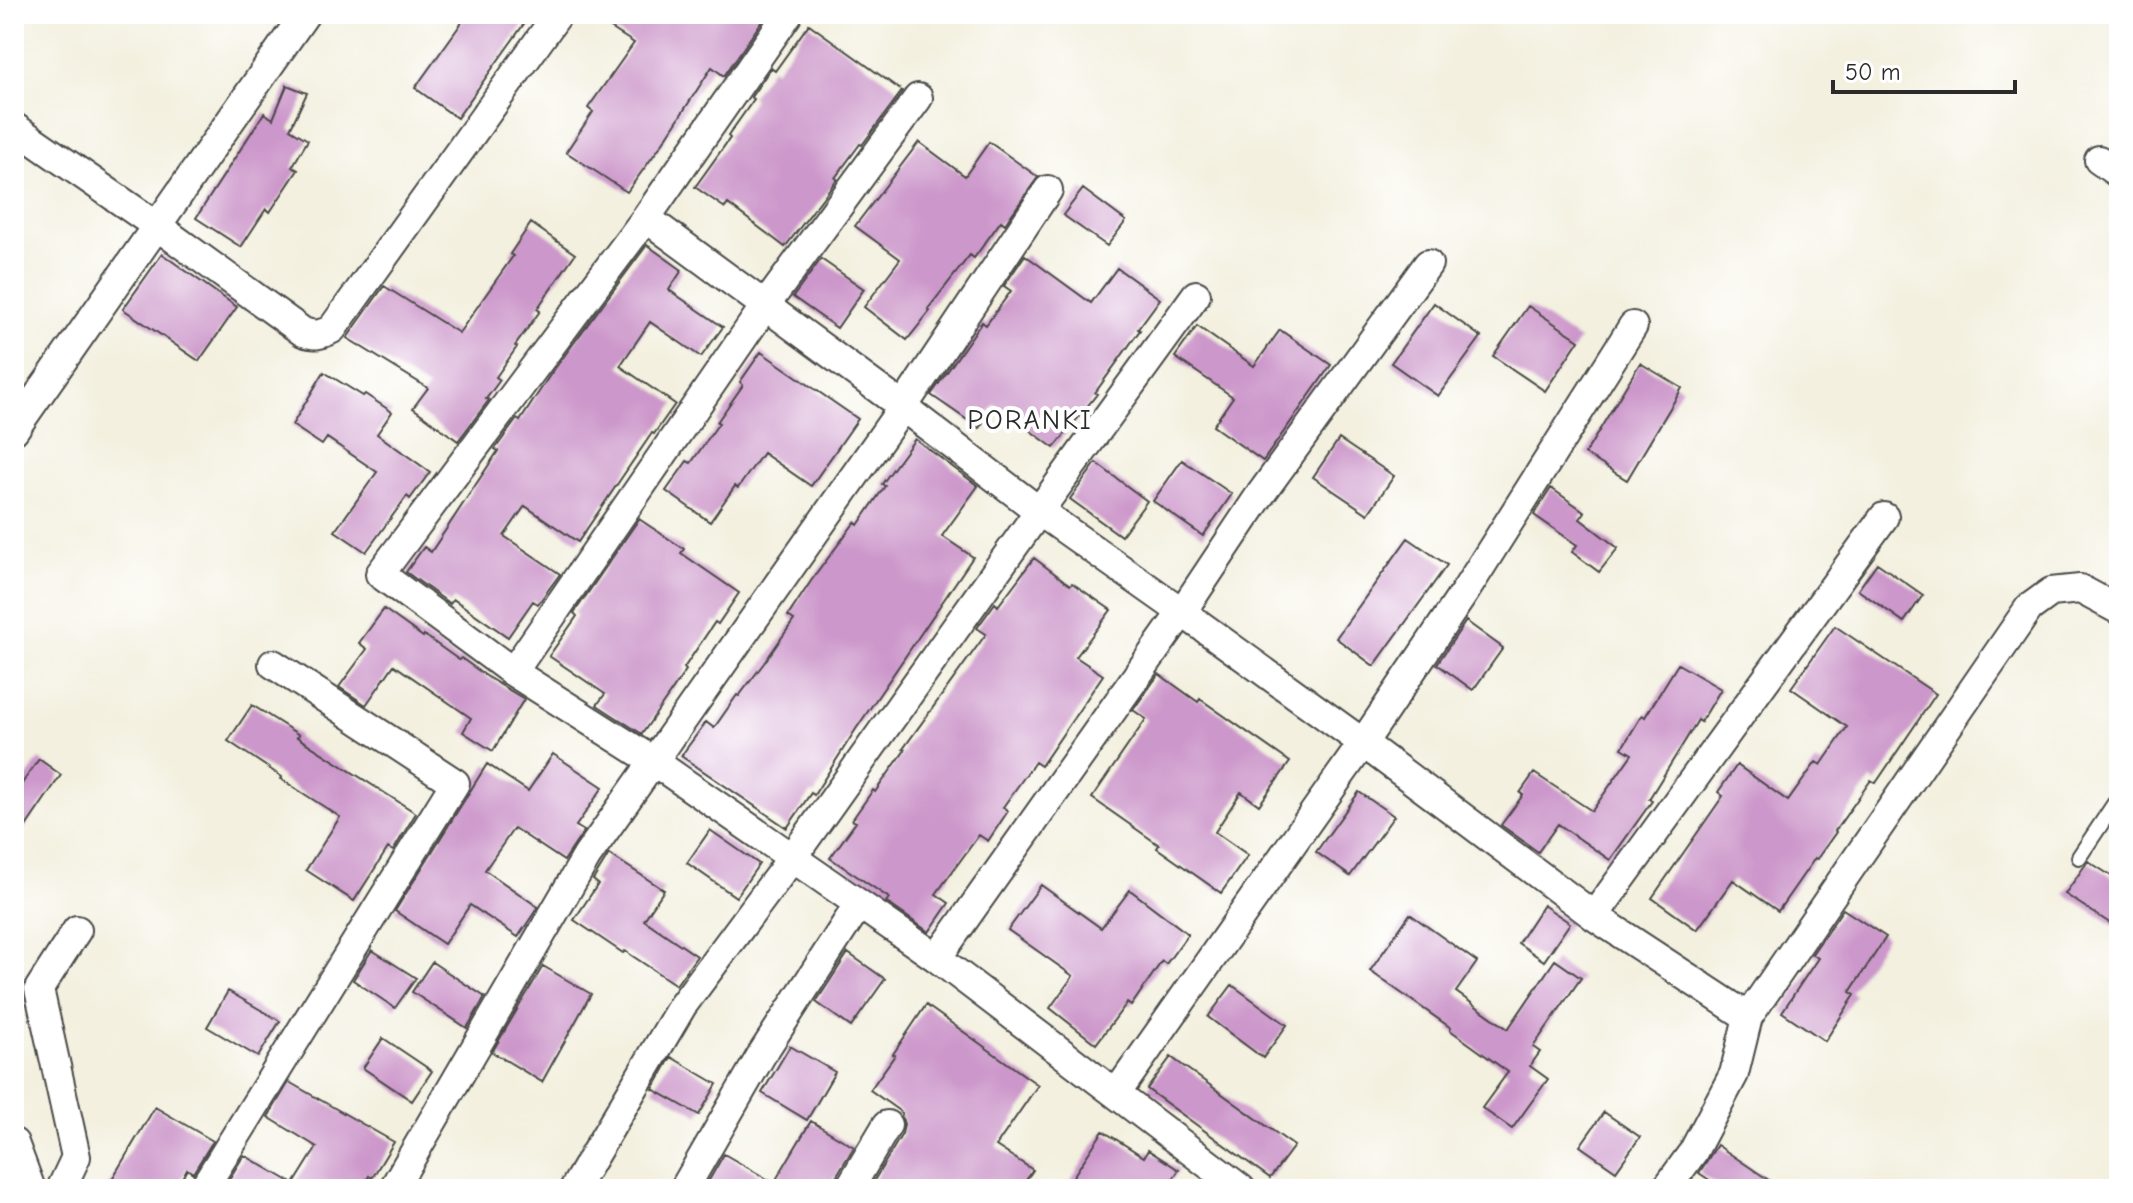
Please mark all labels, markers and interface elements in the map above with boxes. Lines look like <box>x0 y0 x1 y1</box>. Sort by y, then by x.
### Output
scale bar <box>1833 44 2015 94</box>
text: 50 m <box>1845 58 1901 86</box>
district label: PORANKI <box>967 404 1093 436</box>

